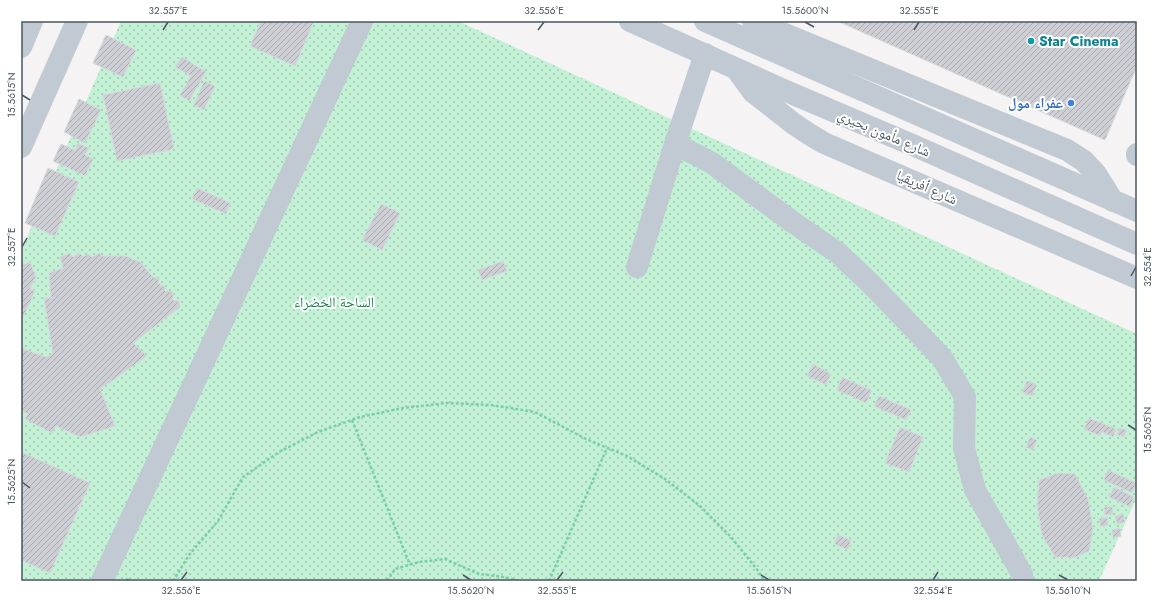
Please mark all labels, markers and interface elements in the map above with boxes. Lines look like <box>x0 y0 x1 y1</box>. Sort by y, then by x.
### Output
text: 32.557°E <box>149 3 187 18</box>
text: 32.556°E <box>524 3 564 18</box>
text: 15.5600°N <box>781 3 829 18</box>
text: 32.555°E <box>899 3 939 18</box>
place label: Star Cinema <box>1039 31 1118 51</box>
marker: Star Cinema <box>1026 36 1036 46</box>
text: 15.5615°N <box>4 72 19 118</box>
place label: عفراء مول <box>1008 93 1063 113</box>
marker: عفراء مول <box>1066 98 1076 108</box>
street label: شارع مأمون بحيري <box>834 105 933 163</box>
street label: شارع أفريقيا <box>893 165 961 209</box>
text: 32.557°E <box>4 228 19 266</box>
text: 32.554°E <box>1140 247 1155 287</box>
park label: الساحة الخضراء <box>294 292 374 312</box>
text: 15.5605°N <box>1140 407 1155 453</box>
text: 15.5625°N <box>4 459 19 505</box>
text: 32.556°E <box>161 583 201 598</box>
text: 15.5620°N <box>448 583 494 598</box>
text: 32.555°E <box>537 583 577 598</box>
text: 15.5615°N <box>746 583 792 598</box>
text: 32.554°E <box>913 583 953 598</box>
text: 15.5610°N <box>1045 583 1091 598</box>

